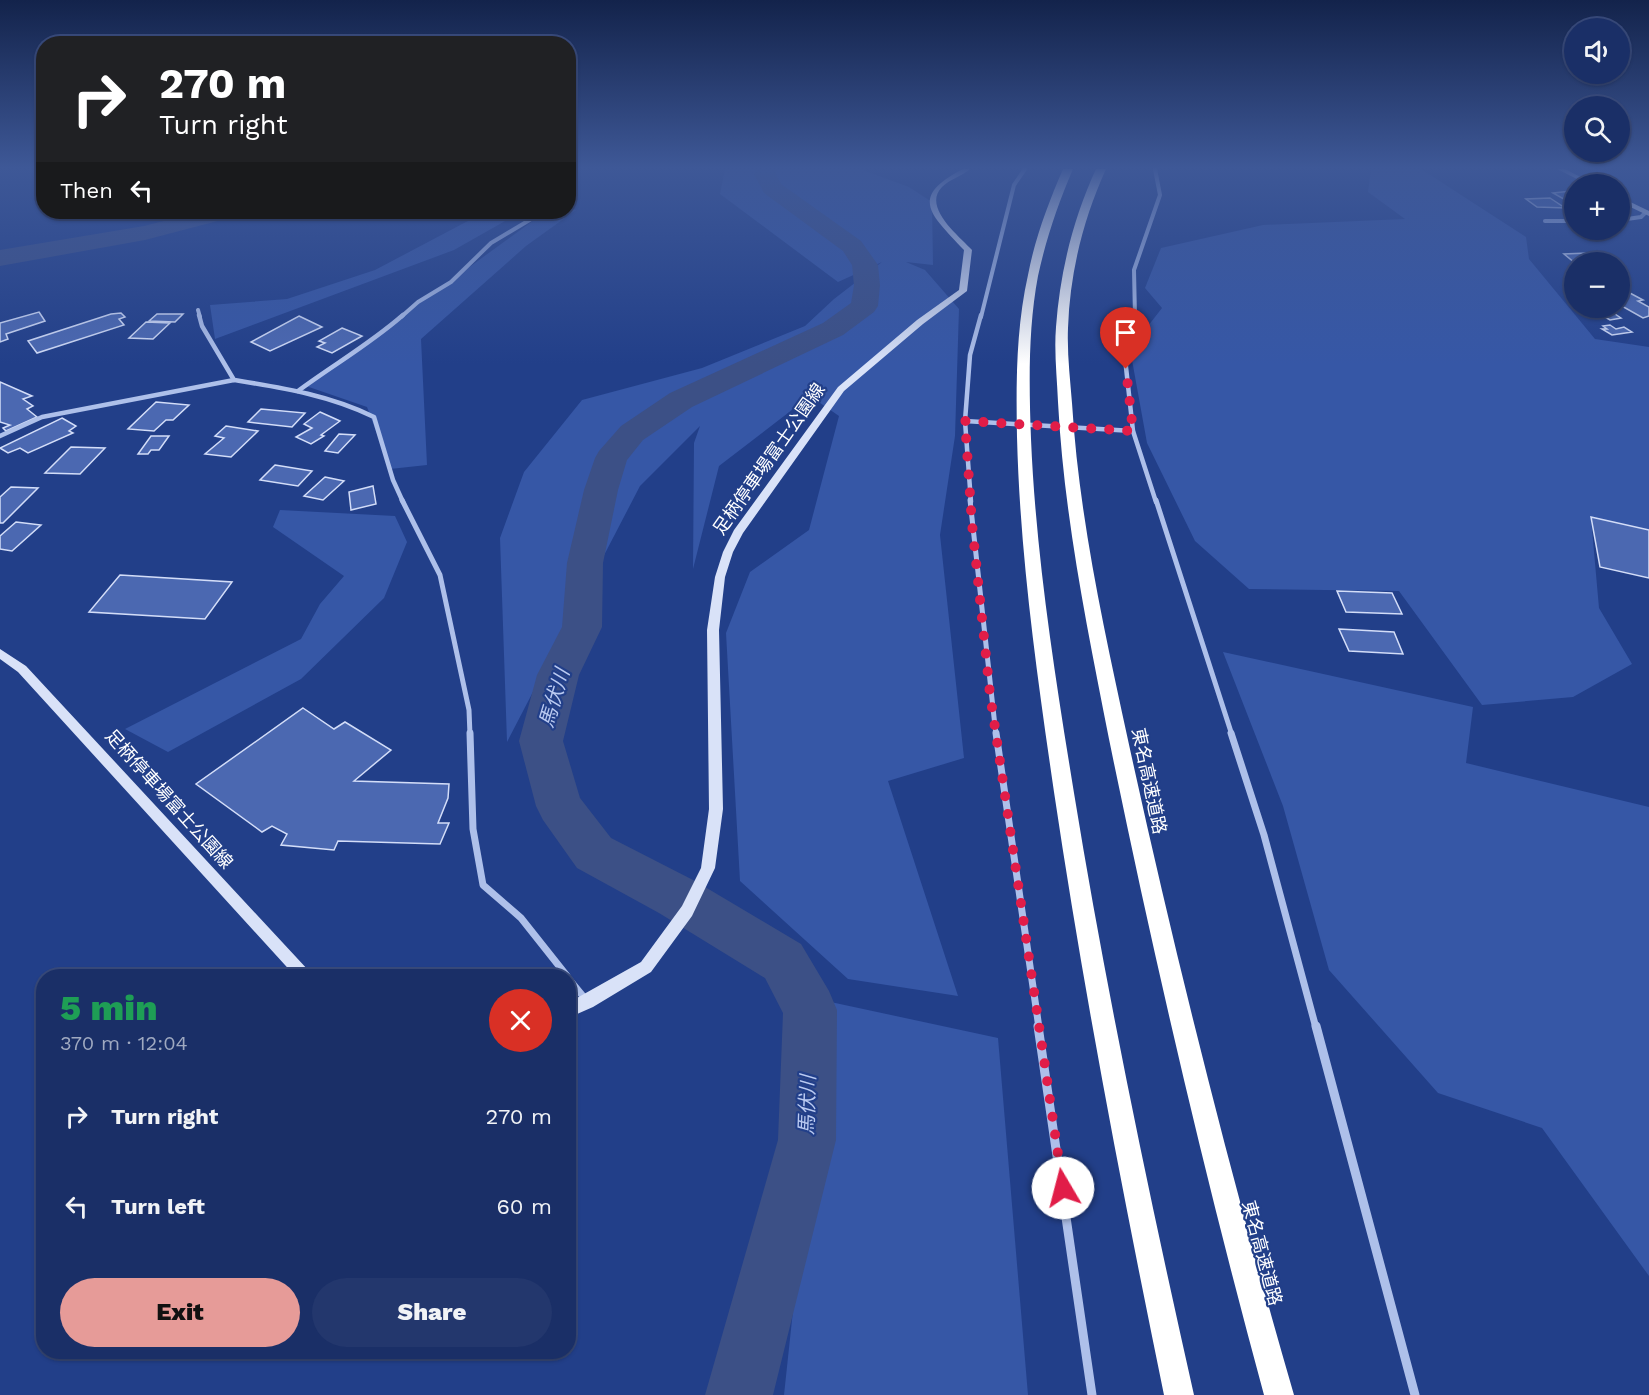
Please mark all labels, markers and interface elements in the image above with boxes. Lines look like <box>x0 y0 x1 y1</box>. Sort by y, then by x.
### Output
map controls <box>1564 18 1630 318</box>
button: sound <box>1564 18 1630 84</box>
text: 270 m <box>159 59 286 108</box>
icon: right <box>60 60 138 138</box>
button: search <box>1564 96 1630 162</box>
text: Turn right <box>159 109 288 141</box>
icon: left <box>125 174 158 207</box>
button: + <box>1564 174 1630 240</box>
text: Then <box>60 178 113 203</box>
button: − <box>1564 252 1630 318</box>
pin <box>1100 307 1151 369</box>
icon: arrive <box>1109 316 1142 349</box>
street label: 足柄停車場富士公園線 <box>708 379 829 538</box>
water label: 馬伏川 <box>534 664 575 730</box>
street label: 足柄停車場富士公園線 <box>101 725 237 873</box>
street label: 東名高速道路 <box>1128 726 1171 836</box>
text: 5 min <box>60 987 157 1029</box>
button: close <box>489 989 552 1052</box>
text: 370 m · 12:04 <box>60 1031 188 1055</box>
water label: 馬伏川 <box>794 1073 820 1135</box>
icon: right <box>60 1100 93 1133</box>
text: Turn right <box>111 1104 218 1129</box>
text: 270 m <box>486 1104 552 1129</box>
position arrow <box>1031 1156 1095 1220</box>
icon: left <box>60 1190 93 1223</box>
text: Turn left <box>111 1194 205 1219</box>
text: 60 m <box>496 1194 552 1219</box>
street label: 東名高速道路 <box>1238 1198 1287 1308</box>
button: Exit <box>60 1278 300 1347</box>
button: Share <box>312 1278 552 1347</box>

